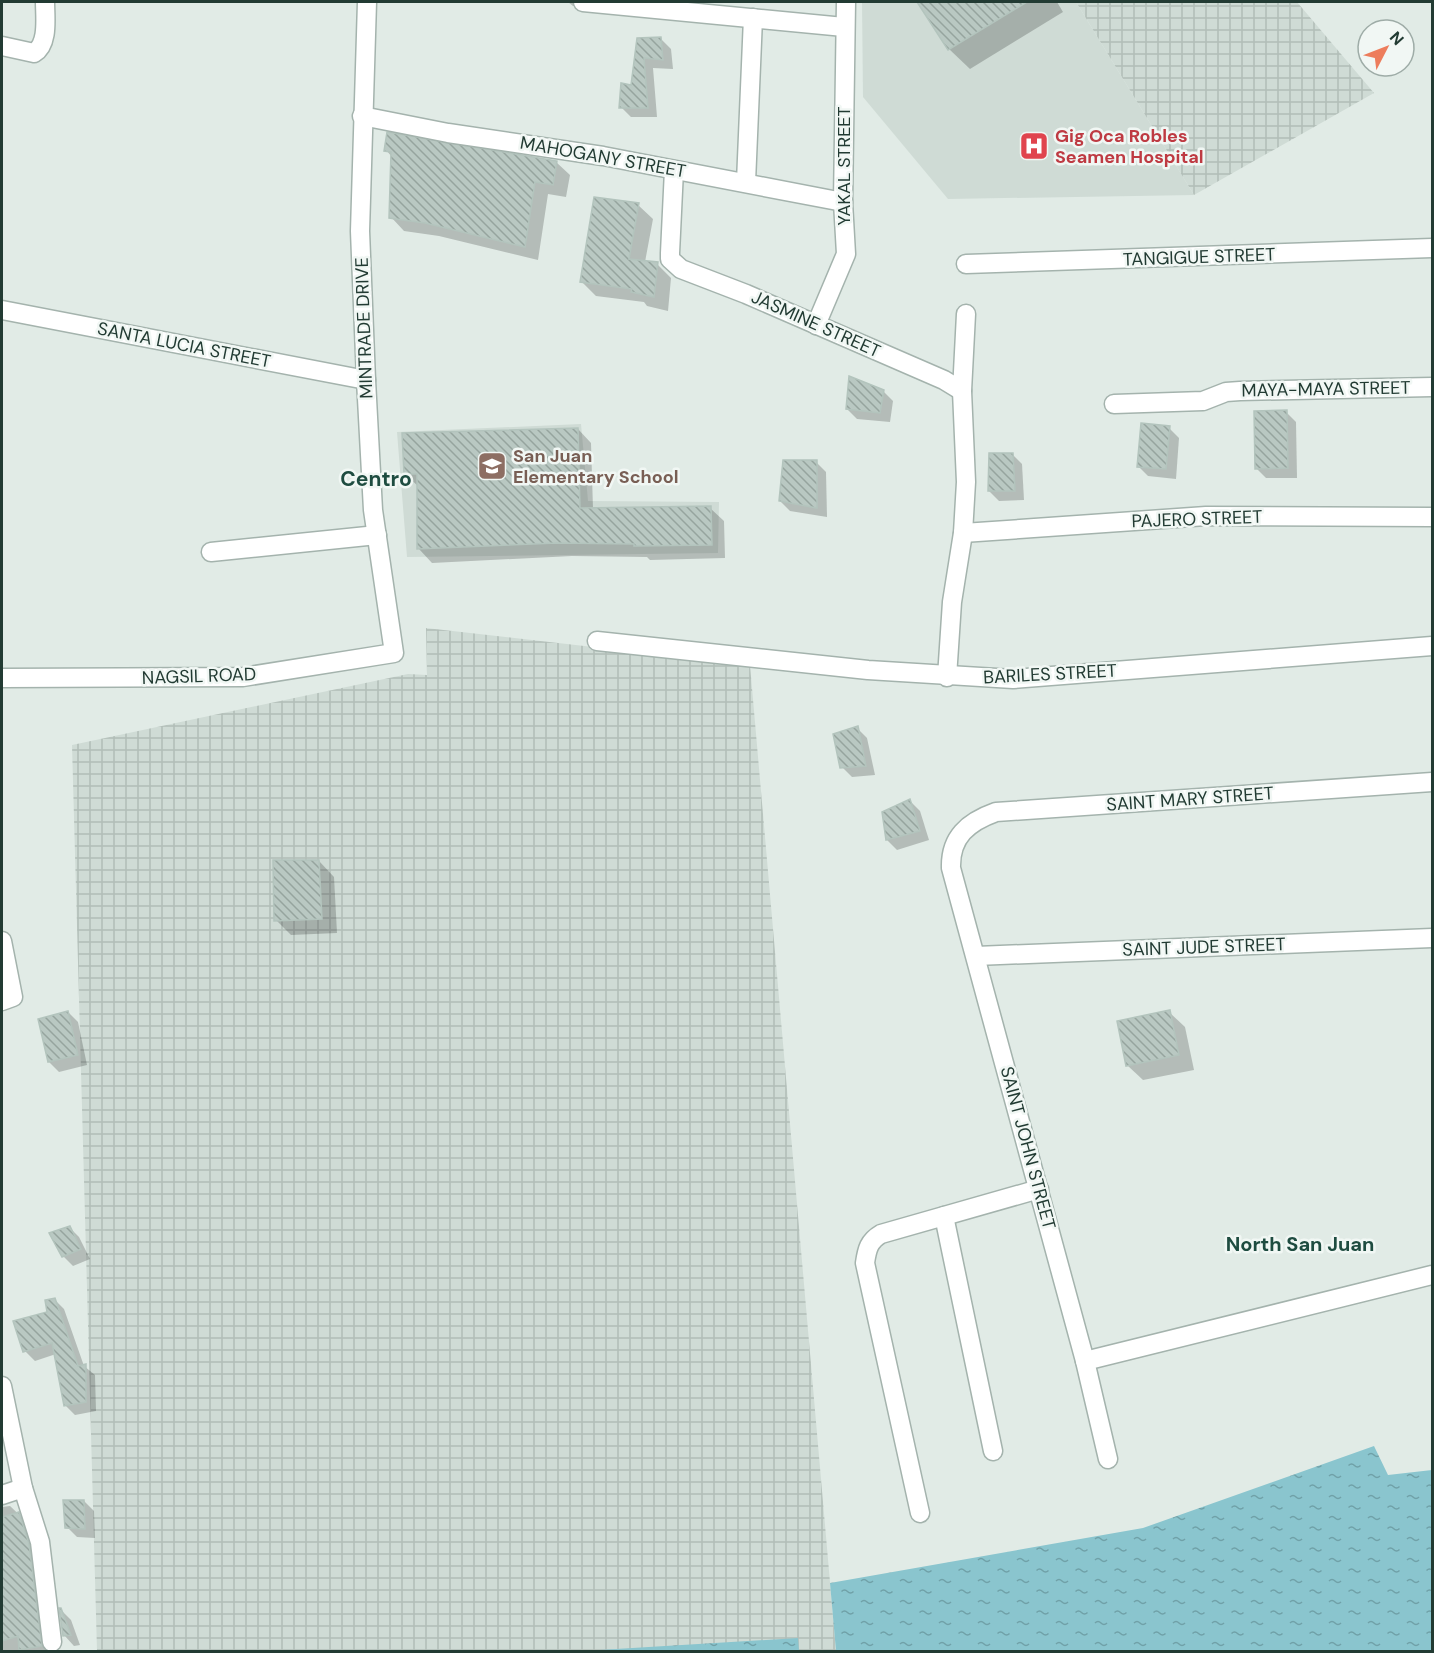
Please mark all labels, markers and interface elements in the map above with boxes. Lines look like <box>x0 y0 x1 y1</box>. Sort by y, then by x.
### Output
north arrow <box>1356 18 1416 78</box>
text: N <box>1385 27 1408 50</box>
street label: YAKAL STREET <box>832 106 856 226</box>
place label: Gig Oca Robles Seamen Hospital <box>1055 124 1204 169</box>
hospital icon: Gig Oca Robles Seamen Hospital <box>1018 130 1050 162</box>
street label: MAHOGANY STREET <box>518 131 688 183</box>
street label: TANGIGUE STREET <box>1122 242 1276 272</box>
street label: MINTRADE DRIVE <box>350 257 378 399</box>
street label: JASMINE STREET <box>748 285 884 363</box>
street label: SANTA LUCIA STREET <box>95 316 273 374</box>
street label: MAYA-MAYA STREET <box>1241 376 1411 402</box>
place label: San Juan Elementary School <box>513 444 679 489</box>
school or university icon: San Juan Elementary School <box>476 450 508 482</box>
district label: Centro <box>340 465 412 493</box>
street label: PAJERO STREET <box>1131 505 1263 533</box>
street label: BARILES STREET <box>983 659 1117 689</box>
street label: NAGSIL ROAD <box>141 662 257 690</box>
street label: SAINT MARY STREET <box>1105 781 1275 817</box>
street label: SAINT JUDE STREET <box>1122 932 1286 962</box>
street label: SAINT JOHN STREET <box>995 1064 1061 1232</box>
district label: North San Juan <box>1226 1231 1374 1257</box>

